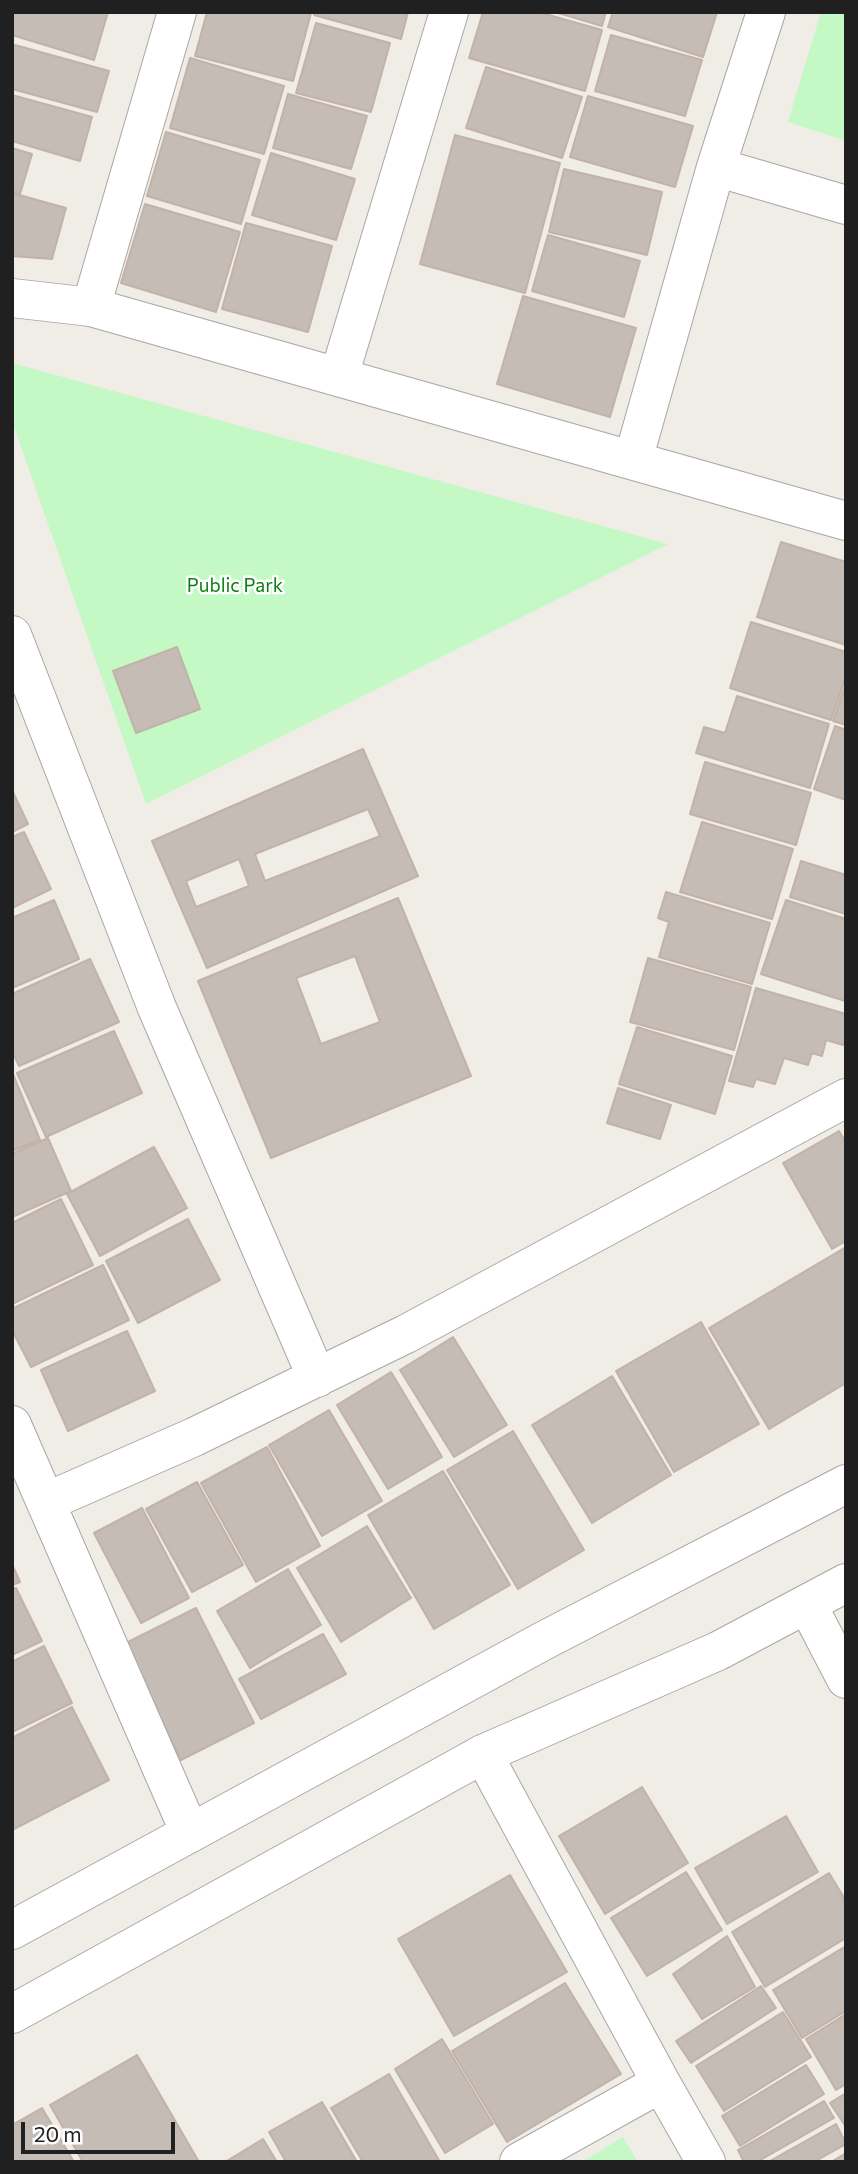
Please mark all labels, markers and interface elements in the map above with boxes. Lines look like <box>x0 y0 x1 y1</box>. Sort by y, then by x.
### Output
park label: Public Park <box>187 575 283 597</box>
scale bar <box>24 2108 178 2152</box>
text: 20 m <box>34 2121 82 2146</box>

